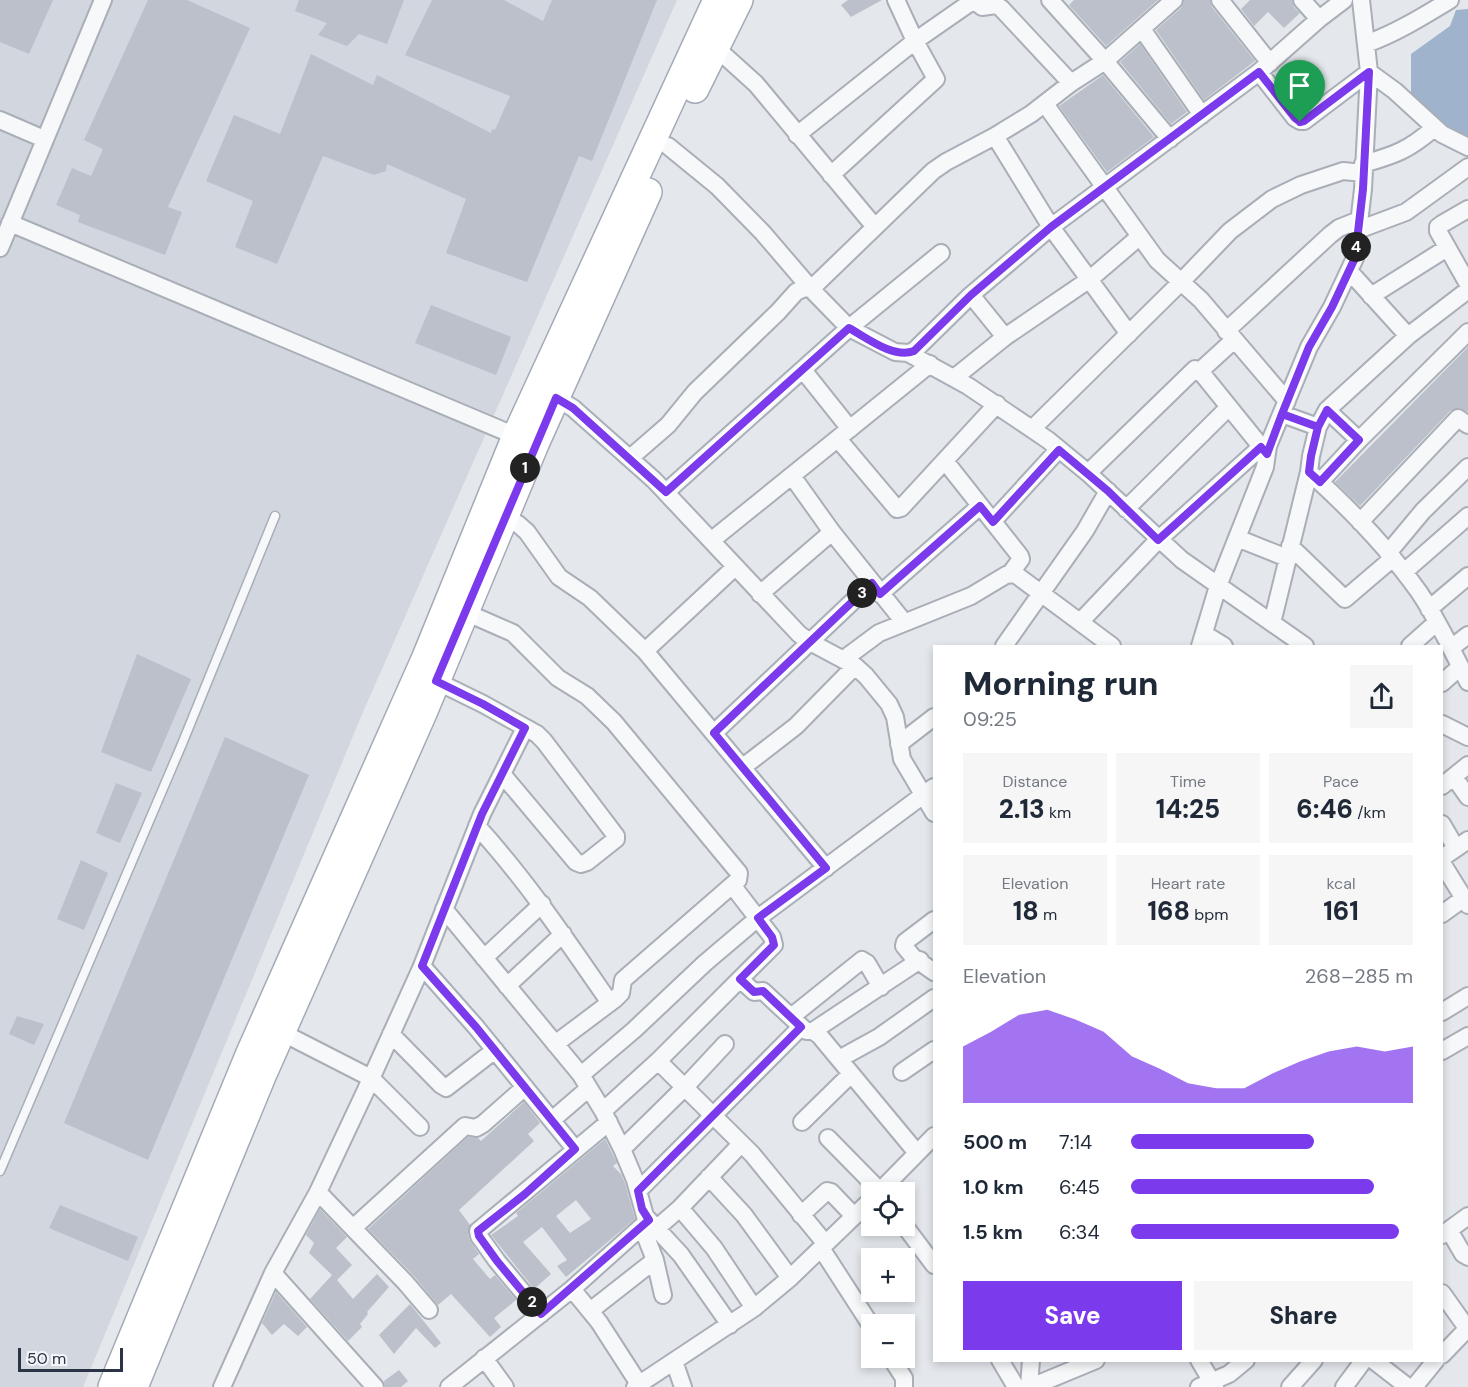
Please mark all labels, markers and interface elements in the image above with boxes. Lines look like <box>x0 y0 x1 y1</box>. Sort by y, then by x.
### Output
pin <box>1274 60 1325 122</box>
icon: arrive <box>1283 69 1316 102</box>
pin: 4 <box>1341 232 1371 262</box>
text: 4 <box>1351 236 1361 257</box>
pin: 1 <box>510 453 540 483</box>
text: 1 <box>522 457 528 478</box>
pin: 3 <box>847 578 877 608</box>
text: 3 <box>857 582 867 603</box>
text: Morning run <box>963 662 1158 705</box>
button: share <box>1350 665 1413 728</box>
text: 09:25 <box>963 706 1017 732</box>
text: Distance <box>1003 771 1067 792</box>
text: Time <box>1170 771 1206 792</box>
text: Pace <box>1323 771 1359 792</box>
text: 2.13 <box>999 792 1045 826</box>
text: 14:25 <box>1156 792 1220 826</box>
text: 6:46 <box>1296 792 1353 826</box>
text: km <box>1045 802 1071 823</box>
text: /km <box>1353 802 1386 823</box>
text: Elevation <box>1002 873 1068 894</box>
text: Heart rate <box>1151 873 1225 894</box>
text: kcal <box>1327 873 1355 894</box>
text: 18 <box>1013 894 1039 928</box>
text: 168 <box>1147 894 1190 928</box>
text: 161 <box>1323 894 1359 928</box>
text: m <box>1039 904 1057 925</box>
text: bpm <box>1190 904 1229 925</box>
text: Elevation <box>963 963 1046 989</box>
text: 268–285 m <box>1305 963 1413 989</box>
text: 500 m <box>963 1129 1027 1155</box>
text: 7:14 <box>1059 1129 1092 1155</box>
text: 1.0 km <box>963 1174 1024 1200</box>
text: 6:45 <box>1059 1174 1100 1200</box>
map controls <box>861 1182 915 1368</box>
button: locate <box>861 1182 915 1236</box>
text: 1.5 km <box>963 1219 1023 1245</box>
text: 6:34 <box>1059 1219 1100 1245</box>
button: + <box>861 1248 915 1302</box>
button: Save <box>963 1281 1182 1350</box>
button: Share <box>1194 1281 1413 1350</box>
pin: 2 <box>517 1287 547 1317</box>
text: 2 <box>527 1291 537 1312</box>
button: − <box>861 1314 915 1368</box>
scale bar <box>18 1345 123 1372</box>
text: 50 m <box>27 1348 66 1369</box>

